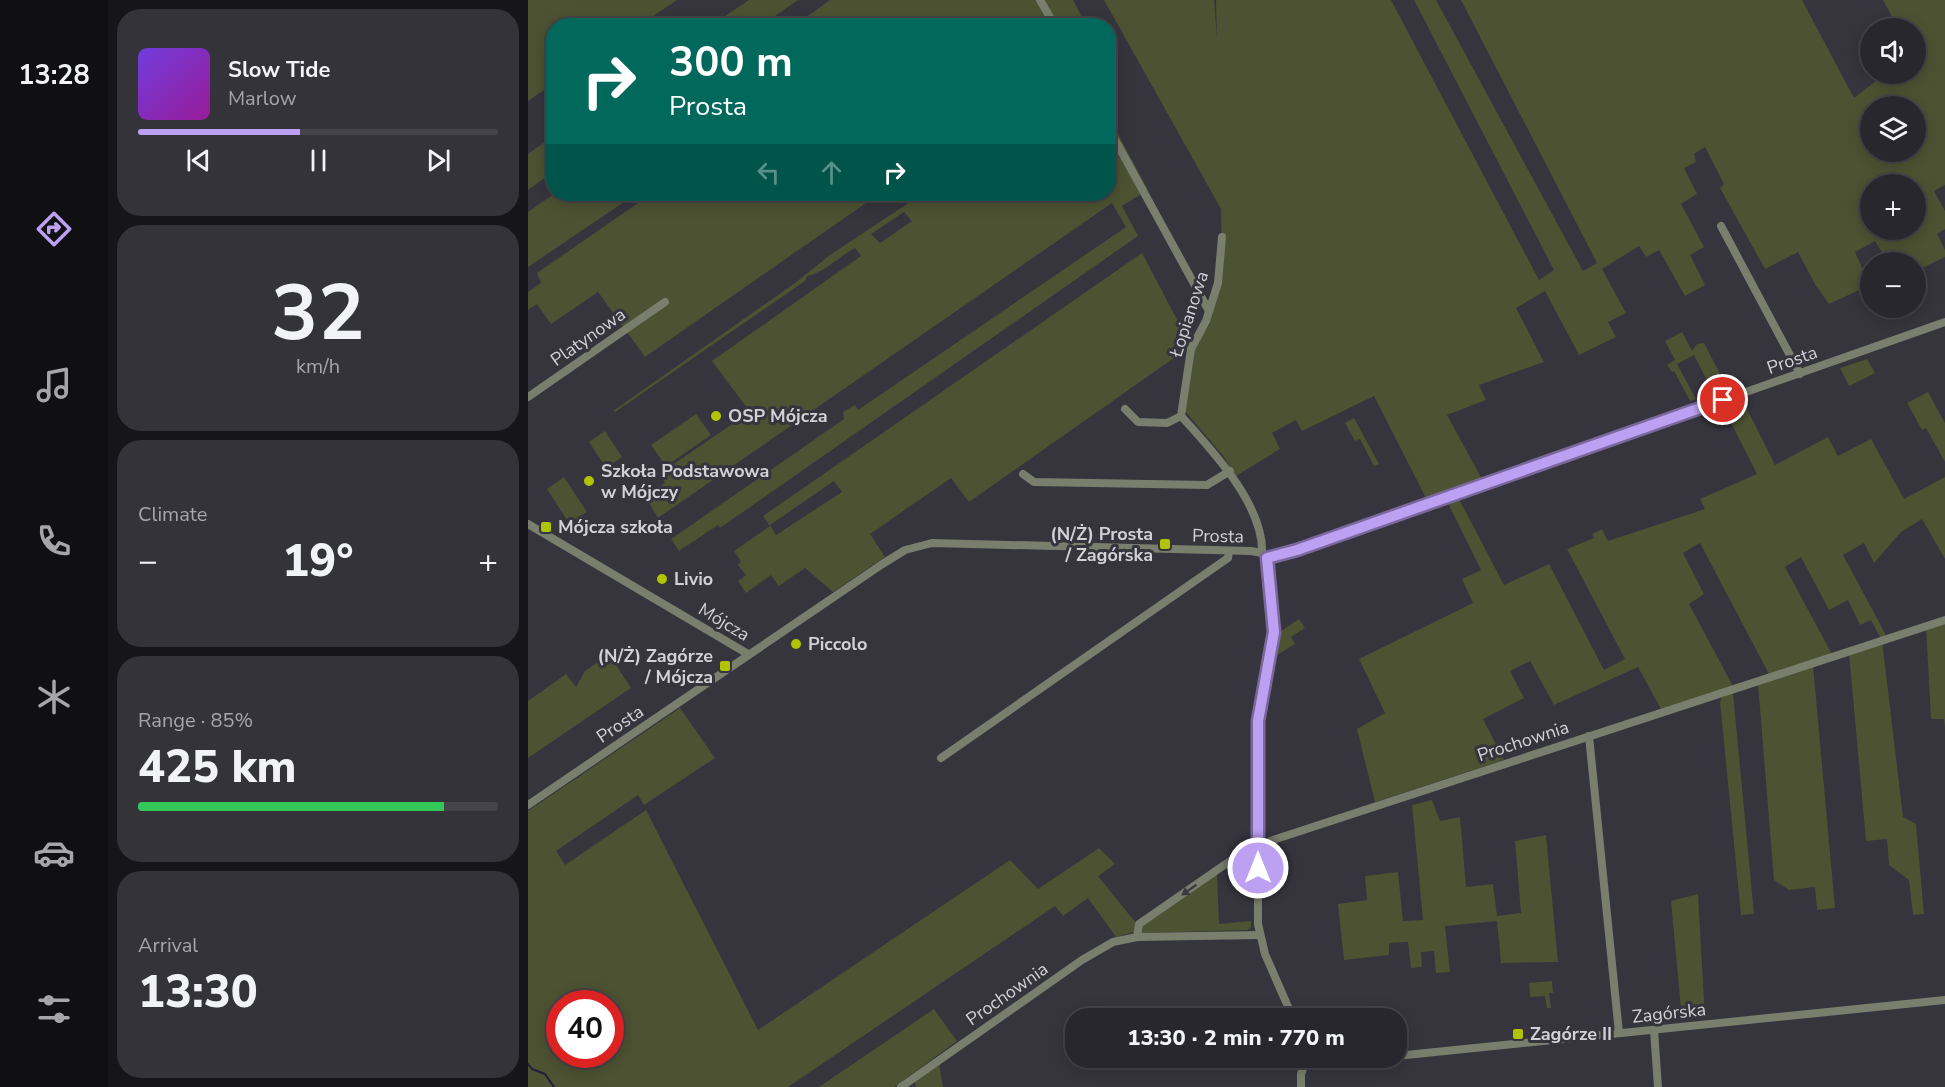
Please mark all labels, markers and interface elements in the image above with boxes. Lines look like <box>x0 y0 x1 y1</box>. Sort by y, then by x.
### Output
map controls <box>1860 18 1926 318</box>
button: sound <box>1860 18 1926 84</box>
text: 300 m <box>669 34 793 91</box>
icon: right <box>570 42 648 120</box>
text: Slow Tide <box>228 55 330 85</box>
text: 13:28 <box>18 57 90 94</box>
text: Marlow <box>228 85 296 112</box>
text: Prosta <box>669 88 747 125</box>
button: layers <box>1860 96 1926 162</box>
icon: previous <box>182 144 215 177</box>
icon: pause <box>302 144 335 177</box>
icon: next <box>422 144 455 177</box>
icon: left <box>752 156 785 189</box>
icon: ahead <box>815 156 848 189</box>
icon: right <box>878 156 911 189</box>
button: + <box>1860 174 1926 240</box>
icon: directions <box>33 208 75 250</box>
button: − <box>1860 252 1926 318</box>
text: 32 <box>271 260 365 367</box>
street label: Łopianowa <box>1164 268 1214 361</box>
street label: Platynowa <box>546 302 630 372</box>
street label: Prosta <box>1764 340 1820 380</box>
text: km/h <box>296 353 340 380</box>
icon: music <box>33 364 75 406</box>
pin <box>1697 374 1748 425</box>
icon: arrive <box>1706 383 1739 416</box>
place label: OSP Mójcza <box>728 404 828 428</box>
marker: OSP Mójcza <box>709 409 723 423</box>
place label: Szkoła Podstawowa w Mójczy <box>601 459 769 504</box>
marker: Szkoła Podstawowa w Mójczy <box>582 474 596 488</box>
text: Climate <box>138 501 207 528</box>
place label: Mójcza szkoła <box>558 515 673 539</box>
icon: phone <box>33 520 75 562</box>
marker: Mójcza szkoła <box>539 520 553 534</box>
place label: (N/Ż) Prosta / Zagórska <box>1050 522 1153 567</box>
street label: Prosta <box>1192 524 1244 548</box>
text: 19° <box>282 531 354 592</box>
marker: (N/Ż) Prosta / Zagórska <box>1158 537 1172 551</box>
text: − <box>138 539 158 584</box>
text: + <box>478 539 498 584</box>
place label: Livio <box>674 567 713 591</box>
marker: Livio <box>655 572 669 586</box>
street label: Mójcza <box>694 597 754 647</box>
place label: Piccolo <box>808 632 867 656</box>
marker: Piccolo <box>789 637 803 651</box>
place label: (N/Ż) Zagórze / Mójcza <box>598 644 713 689</box>
marker: (N/Ż) Zagórze / Mójcza <box>718 659 732 673</box>
icon: climate <box>33 676 75 718</box>
street label: Prosta <box>592 700 648 748</box>
text: Range · 85% <box>138 707 253 734</box>
street label: Prochownia <box>1474 715 1572 767</box>
text: 425 km <box>138 737 297 798</box>
icon: car <box>33 832 75 874</box>
position arrow <box>1226 836 1290 900</box>
one-way arrow <box>1182 884 1198 896</box>
text: Arrival <box>138 932 198 959</box>
street label: Prochownia <box>961 957 1053 1031</box>
text: 13:30 <box>138 962 258 1023</box>
icon: filters <box>33 988 75 1030</box>
speed limit sign: 40 <box>546 990 624 1068</box>
street label: Zagórska <box>1631 997 1707 1029</box>
place label: Zagórze II <box>1530 1022 1612 1046</box>
text: 13:30 · 2 min · 770 m <box>1127 1023 1345 1053</box>
marker: Zagórze II <box>1511 1027 1525 1041</box>

